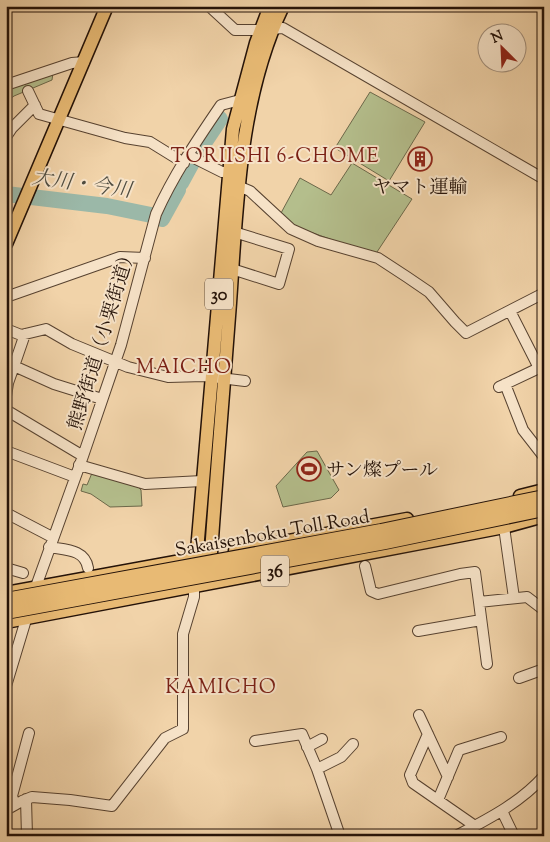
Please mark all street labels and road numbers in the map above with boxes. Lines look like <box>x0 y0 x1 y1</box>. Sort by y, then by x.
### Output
street label: 熊野街道（小栗街道） <box>63 244 144 434</box>
road number: 30 <box>205 278 233 310</box>
street label: Sakaisenboku Toll Road <box>173 504 372 565</box>
road number: 36 <box>261 556 289 586</box>

